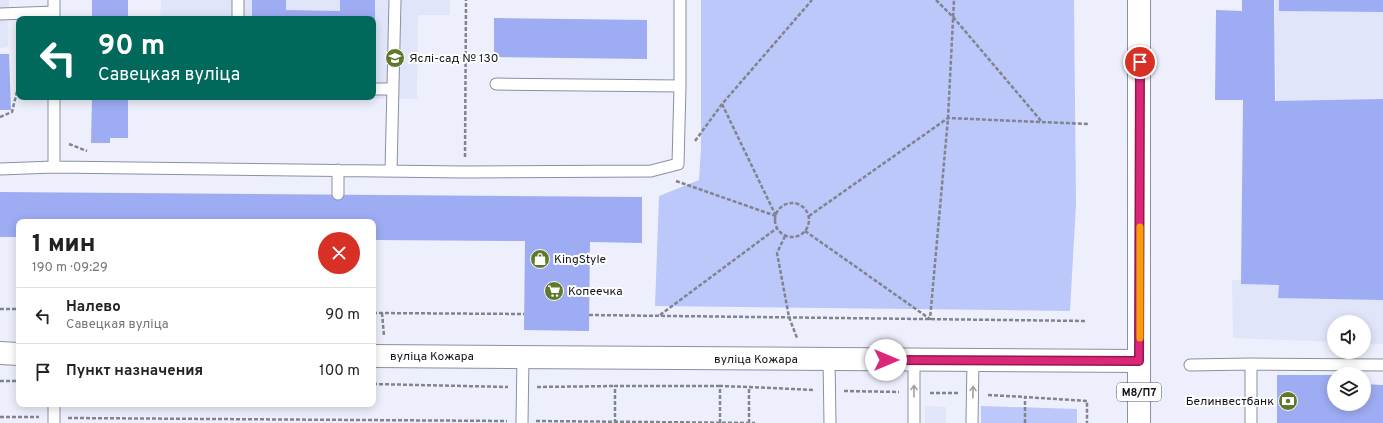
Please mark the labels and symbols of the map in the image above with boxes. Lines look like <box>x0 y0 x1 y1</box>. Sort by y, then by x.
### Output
pin <box>1123 45 1157 79</box>
school or university icon: Яслі-сад № 130 <box>384 47 406 69</box>
place label: Яслі-сад № 130 <box>409 51 498 67</box>
shop icon: KingStyle <box>529 248 551 270</box>
place label: KingStyle <box>554 252 606 268</box>
supermarket icon: Копеечка <box>543 280 565 302</box>
place label: Копеечка <box>568 284 623 300</box>
position arrow <box>865 339 907 381</box>
street label: вуліца Кожара <box>390 349 474 365</box>
street label: вуліца Кожара <box>714 352 798 368</box>
road number: М8/П7 <box>1117 383 1161 401</box>
one-way arrow <box>910 385 918 398</box>
one-way arrow <box>969 386 977 399</box>
bank icon: Белинвестбанк <box>1277 390 1299 412</box>
place label: Белинвестбанк <box>1186 394 1274 410</box>

